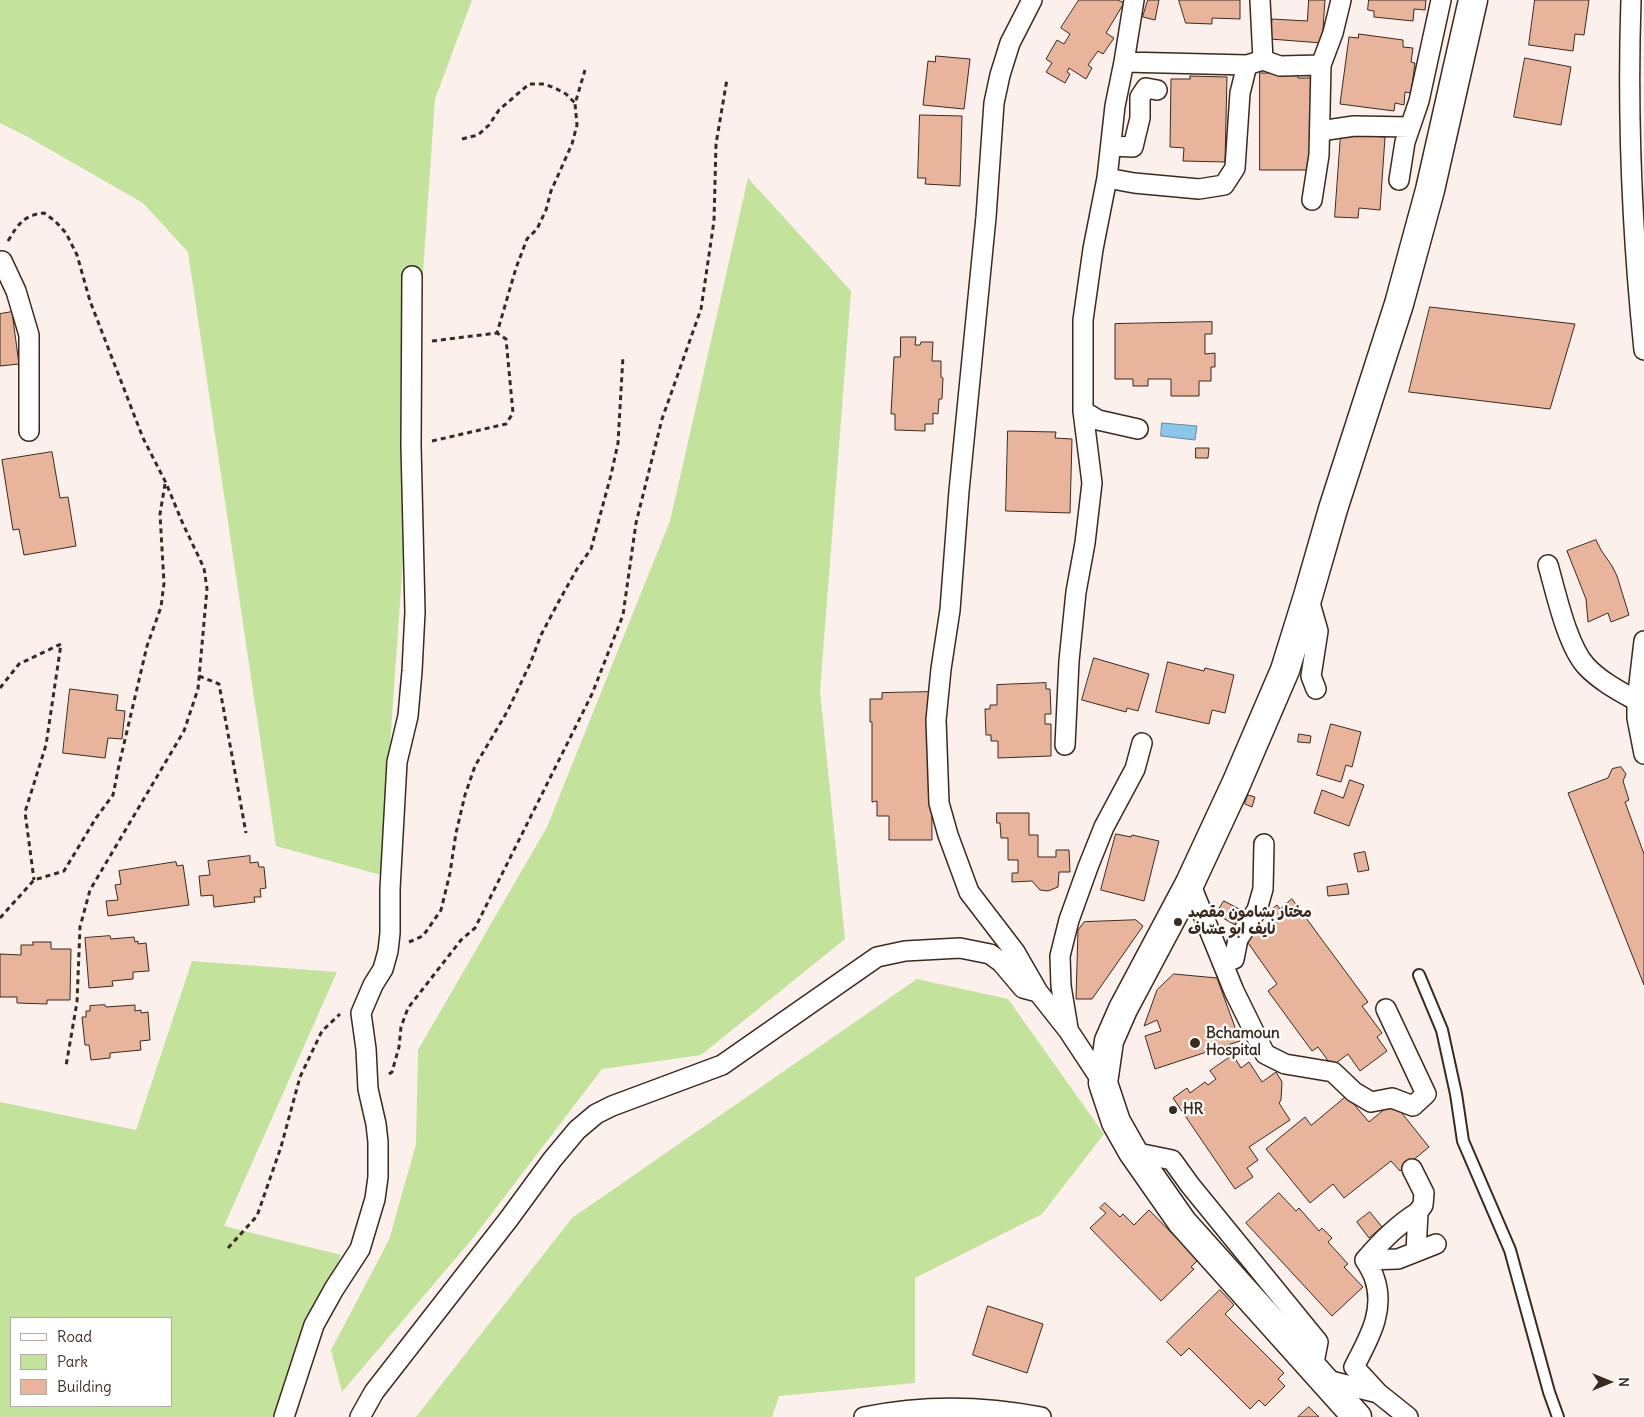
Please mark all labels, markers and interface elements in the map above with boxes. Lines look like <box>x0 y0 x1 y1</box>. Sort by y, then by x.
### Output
place label: مختار بشامون مقصد نايف ابو عسّاف <box>1188 904 1312 939</box>
marker: مختار بشامون مقصد نايف ابو عسّاف <box>1172 916 1184 928</box>
place label: Bchamoun Hospital <box>1206 1025 1280 1060</box>
marker: Bchamoun Hospital <box>1188 1036 1202 1050</box>
place label: HR <box>1183 1101 1203 1119</box>
marker: HR <box>1167 1104 1179 1116</box>
legend <box>10 1317 172 1407</box>
text: Road <box>57 1327 92 1346</box>
text: Park <box>57 1352 88 1371</box>
north arrow <box>1584 1357 1634 1407</box>
text: Building <box>57 1377 112 1396</box>
text: N <box>1615 1377 1633 1387</box>

